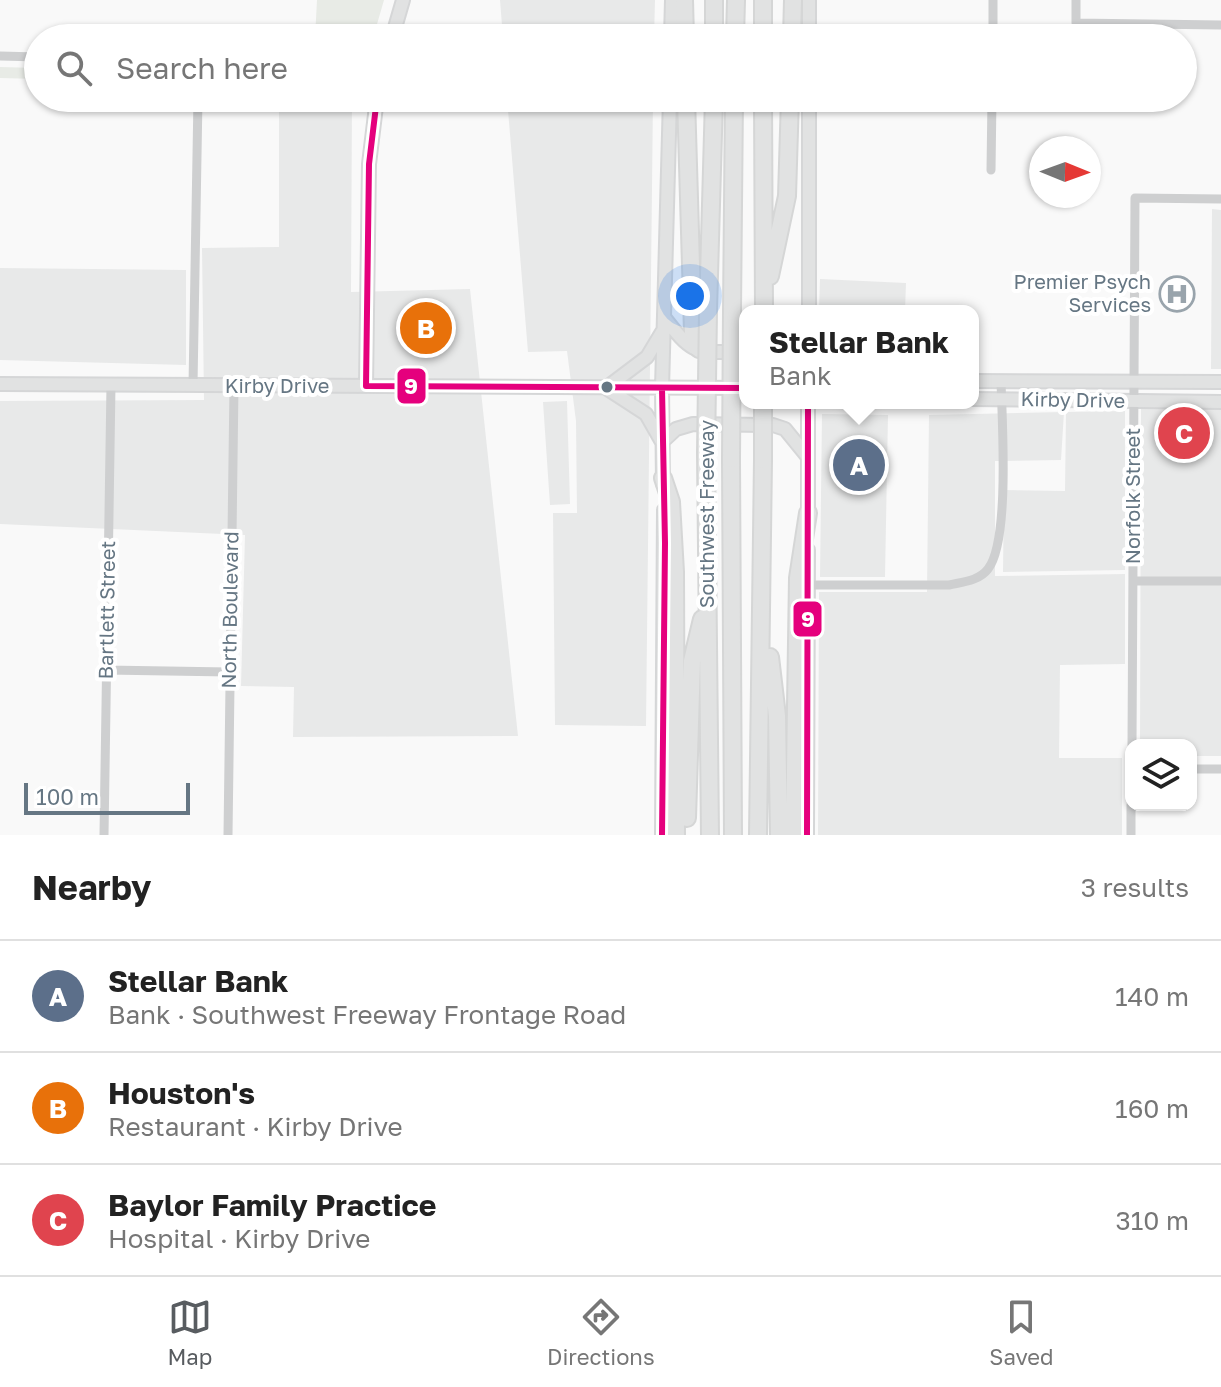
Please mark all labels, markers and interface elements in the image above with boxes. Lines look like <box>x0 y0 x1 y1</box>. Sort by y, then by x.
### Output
search box <box>24 24 1197 112</box>
icon: search <box>52 46 96 90</box>
text: Search here <box>116 50 288 86</box>
north arrow <box>1029 136 1101 208</box>
place label: Premier Psych Services <box>1014 269 1151 316</box>
hospital icon: Premier Psych Services <box>1158 275 1196 313</box>
your location <box>670 276 710 316</box>
pin: B <box>400 298 452 358</box>
popup <box>739 305 979 409</box>
text: Stellar Bank <box>769 324 949 360</box>
text: Bank <box>769 360 832 391</box>
line badge: 9 <box>396 367 427 405</box>
text: 9 <box>404 372 418 399</box>
street label: Kirby Drive <box>225 373 329 397</box>
unlabelled marker <box>599 379 615 395</box>
street label: Kirby Drive <box>1021 386 1126 412</box>
pin: C <box>1158 403 1210 463</box>
street label: Southwest Freeway <box>694 420 718 608</box>
street label: Norfolk Street <box>1120 428 1144 564</box>
pin: A <box>833 435 885 495</box>
street label: North Boulevard <box>216 531 242 689</box>
street label: Bartlett Street <box>93 540 119 680</box>
line badge: 9 <box>792 600 823 638</box>
text: 9 <box>801 605 815 632</box>
map controls <box>1125 739 1197 811</box>
button: layers <box>1125 739 1197 811</box>
scale bar <box>24 779 190 815</box>
text: 100 m <box>36 783 99 810</box>
text: Nearby <box>32 867 152 907</box>
text: 3 results <box>1081 872 1189 903</box>
text: Stellar Bank <box>108 963 288 999</box>
text: A <box>49 981 67 1012</box>
text: 140 m <box>1115 981 1189 1012</box>
text: Bank · Southwest Freeway Frontage Road <box>108 999 626 1030</box>
text: Houston's <box>108 1075 255 1111</box>
text: B <box>49 1093 67 1124</box>
text: 160 m <box>1115 1093 1189 1124</box>
text: Restaurant · Kirby Drive <box>108 1111 403 1142</box>
text: Baylor Family Practice <box>108 1187 436 1223</box>
text: C <box>49 1205 67 1236</box>
text: 310 m <box>1116 1205 1189 1236</box>
text: Hospital · Kirby Drive <box>108 1223 370 1254</box>
tab: Map <box>167 1295 212 1370</box>
tab: Directions <box>547 1295 655 1370</box>
tab: Saved <box>989 1295 1054 1370</box>

